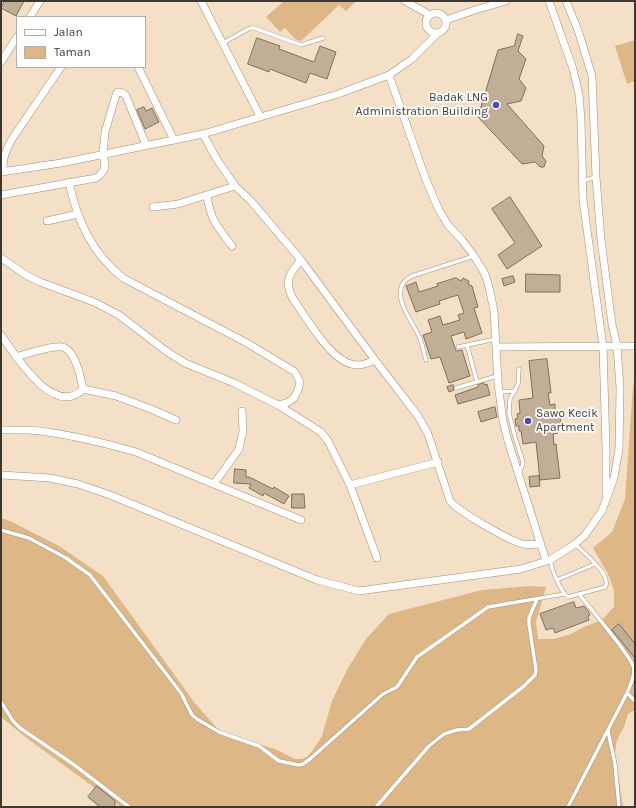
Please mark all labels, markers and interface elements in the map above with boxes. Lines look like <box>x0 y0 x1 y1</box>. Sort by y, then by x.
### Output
legend <box>16 16 146 68</box>
text: Jalan <box>54 25 83 39</box>
text: Taman <box>54 45 91 59</box>
place label: Badak LNG Administration Building <box>356 91 488 119</box>
marker: Badak LNG Administration Building <box>491 100 501 110</box>
place label: Sawo Kecik Apartment <box>536 407 598 435</box>
marker: Sawo Kecik Apartment <box>523 416 533 426</box>

